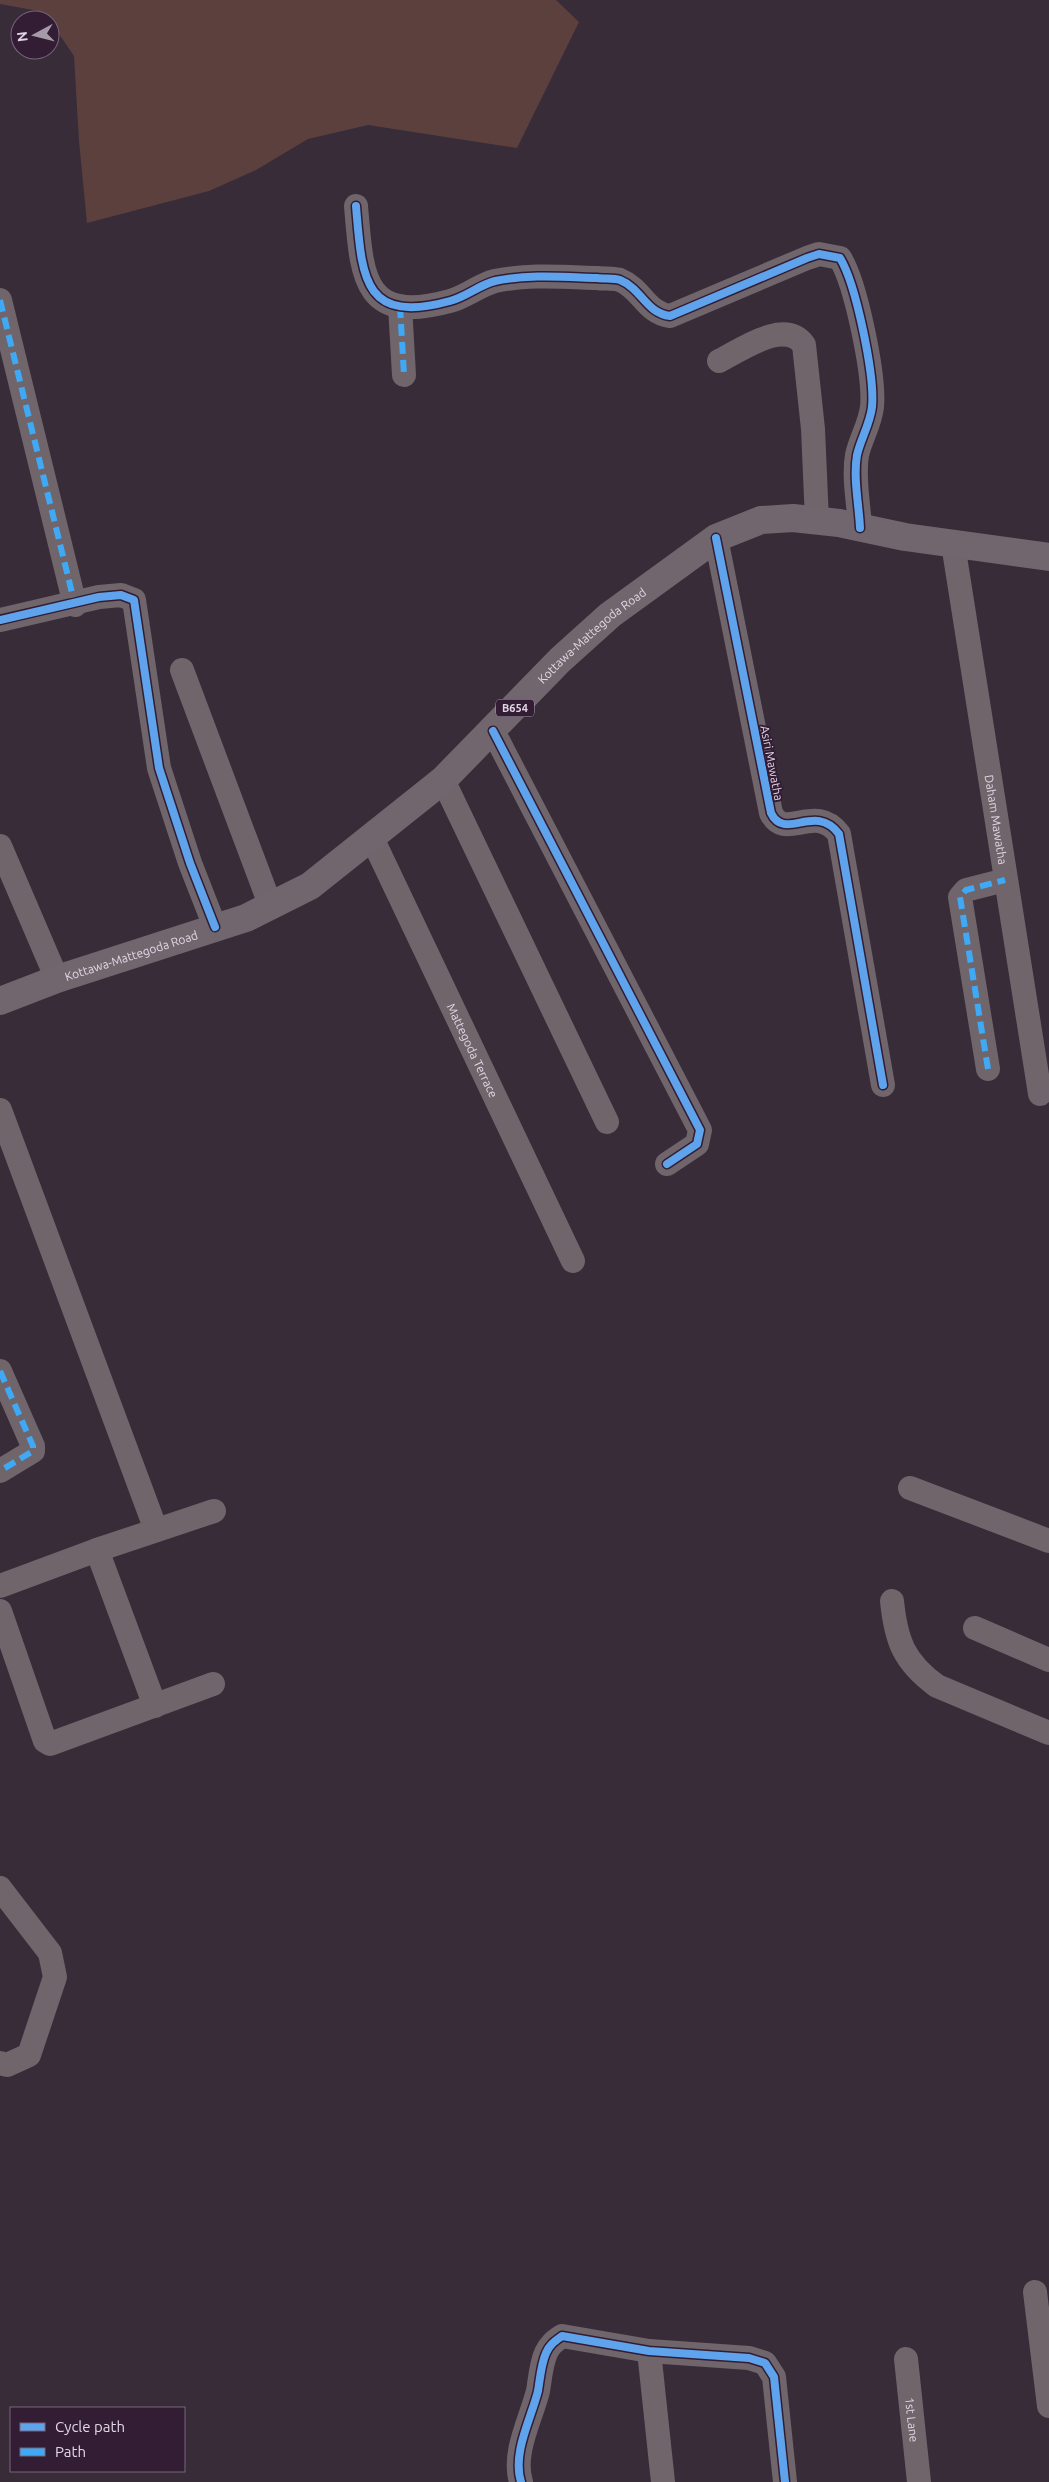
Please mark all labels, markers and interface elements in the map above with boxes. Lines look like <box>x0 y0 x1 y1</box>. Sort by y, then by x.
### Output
north arrow <box>10 10 60 60</box>
text: N <box>14 30 31 43</box>
street label: Kottawa-Mattegoda Road <box>535 585 648 686</box>
road number: B654 <box>496 700 534 716</box>
street label: Asiri Mawatha <box>758 724 786 802</box>
street label: Daham Mawatha <box>983 774 1010 865</box>
street label: Kottawa-Mattegoda Road <box>63 928 199 983</box>
street label: Mattegoda Terrace <box>445 1001 501 1099</box>
street label: 1st Lane <box>904 2396 921 2443</box>
legend <box>10 2407 185 2472</box>
text: Cycle path <box>55 2418 125 2435</box>
text: Path <box>55 2443 86 2460</box>

